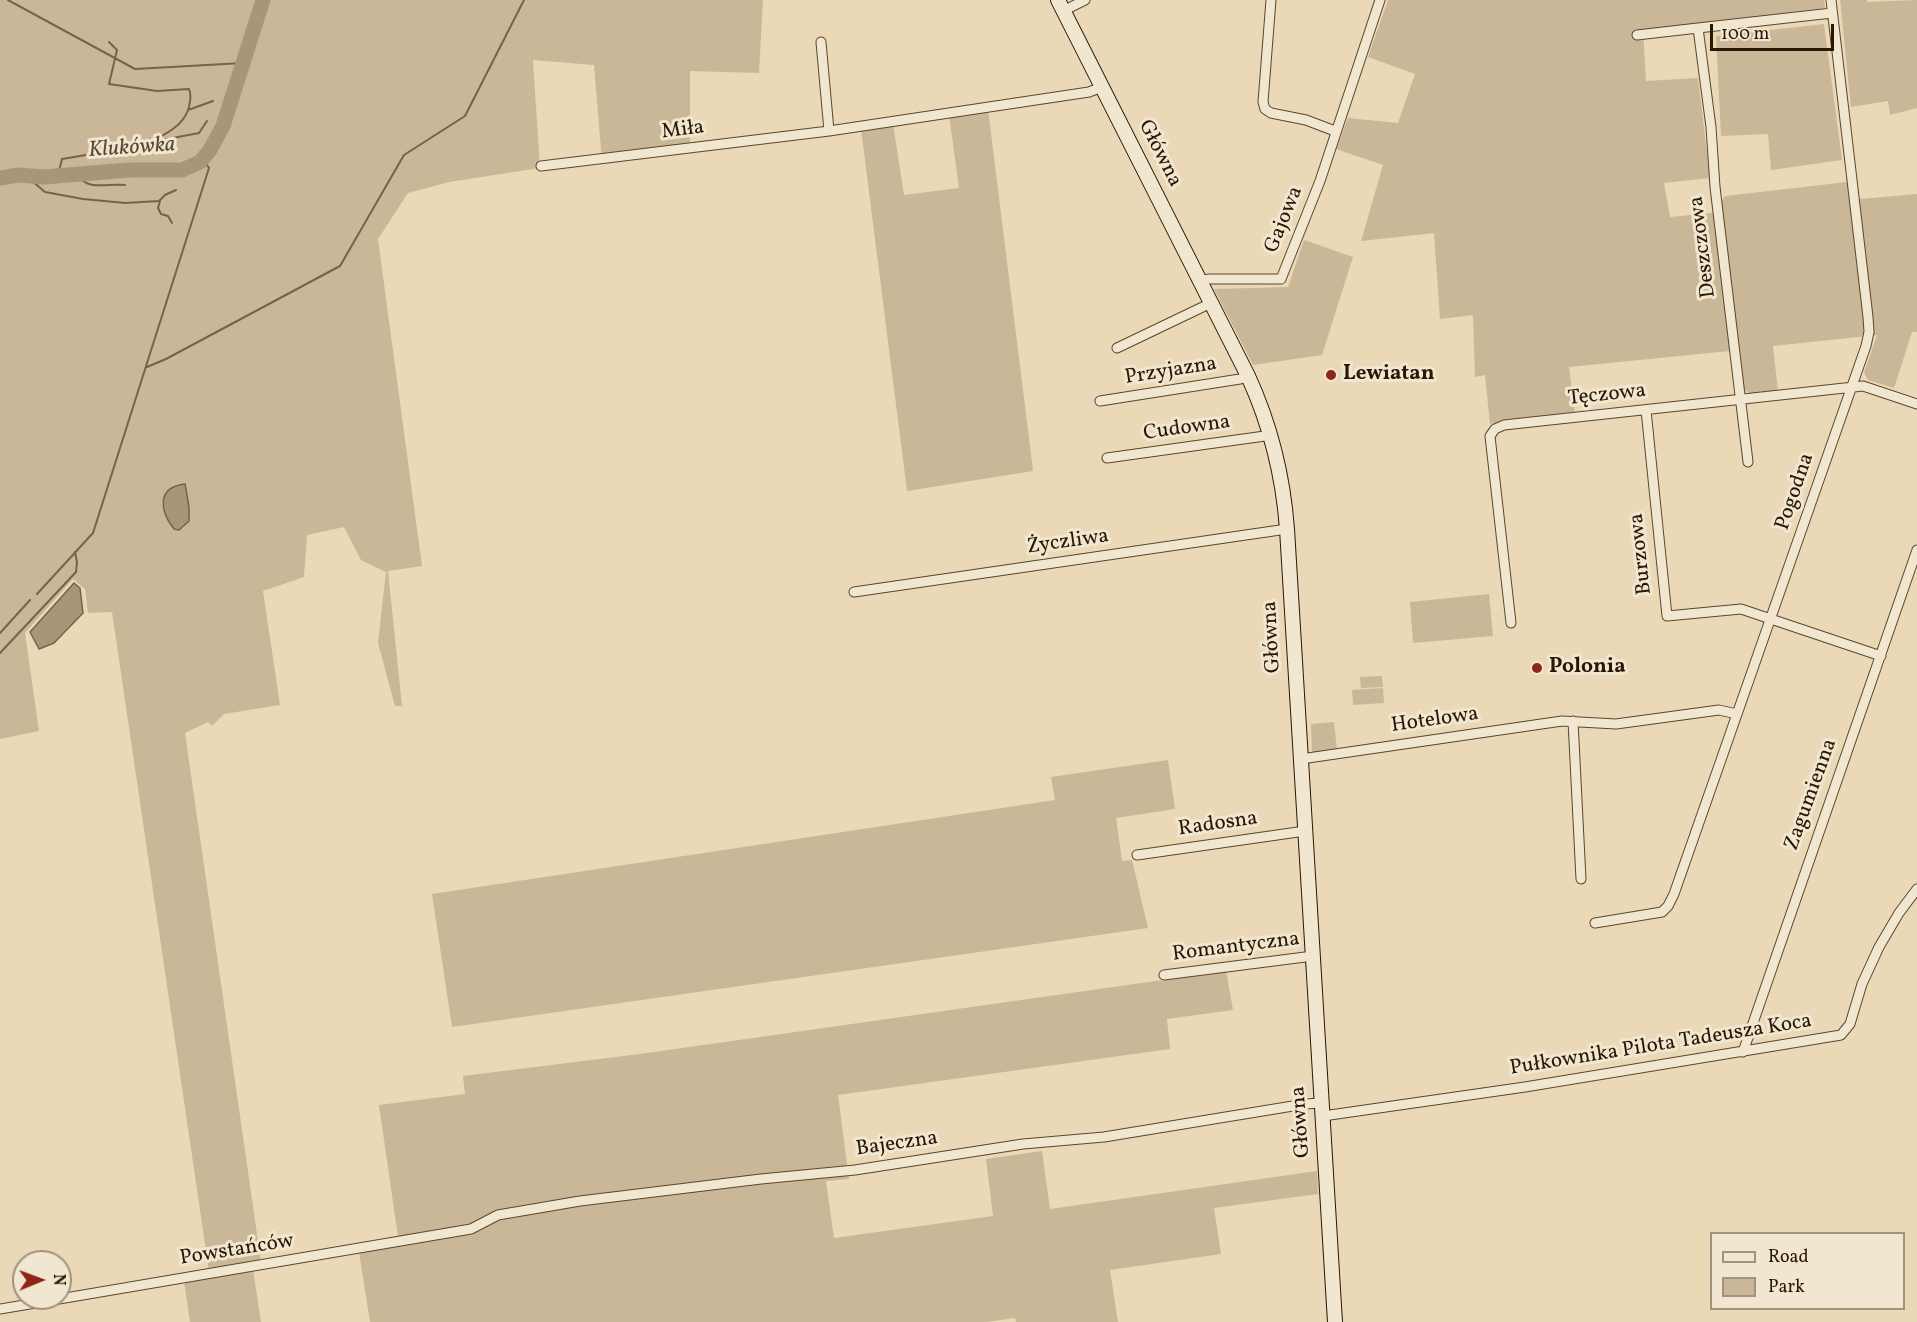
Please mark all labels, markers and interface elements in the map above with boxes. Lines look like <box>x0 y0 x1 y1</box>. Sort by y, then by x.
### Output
scale bar <box>1713 12 1838 50</box>
text: 100 m <box>1721 22 1770 47</box>
street label: Miła <box>660 116 706 146</box>
street label: Główna <box>1131 116 1187 192</box>
water label: Klukówka <box>88 133 176 165</box>
street label: Gajowa <box>1260 183 1310 257</box>
street label: Deszczowa <box>1685 195 1723 299</box>
street label: Przyjazna <box>1123 352 1219 392</box>
place label: Lewiatan <box>1343 362 1434 388</box>
marker: Lewiatan <box>1324 368 1338 382</box>
street label: Tęczowa <box>1567 379 1647 413</box>
street label: Cudowna <box>1142 410 1232 448</box>
street label: Pogodna <box>1771 450 1821 534</box>
street label: Burzowa <box>1625 512 1659 596</box>
street label: Życzliwa <box>1025 525 1111 561</box>
street label: Główna <box>1259 600 1287 674</box>
place label: Polonia <box>1549 655 1626 681</box>
marker: Polonia <box>1530 661 1544 675</box>
street label: Hotelowa <box>1390 702 1480 740</box>
street label: Zagumienna <box>1780 736 1844 854</box>
street label: Radosna <box>1177 807 1259 843</box>
street label: Romantyczna <box>1171 928 1301 968</box>
street label: Pułkownika Pilota Tadeusza Koca <box>1508 1010 1814 1082</box>
street label: Główna <box>1287 1085 1317 1159</box>
street label: Bajeczna <box>854 1127 940 1163</box>
street label: Powstańców <box>178 1230 296 1272</box>
legend <box>1710 1232 1905 1310</box>
text: Road <box>1768 1245 1809 1270</box>
north arrow <box>12 1250 72 1310</box>
text: N <box>47 1274 69 1286</box>
text: Park <box>1768 1275 1805 1300</box>

